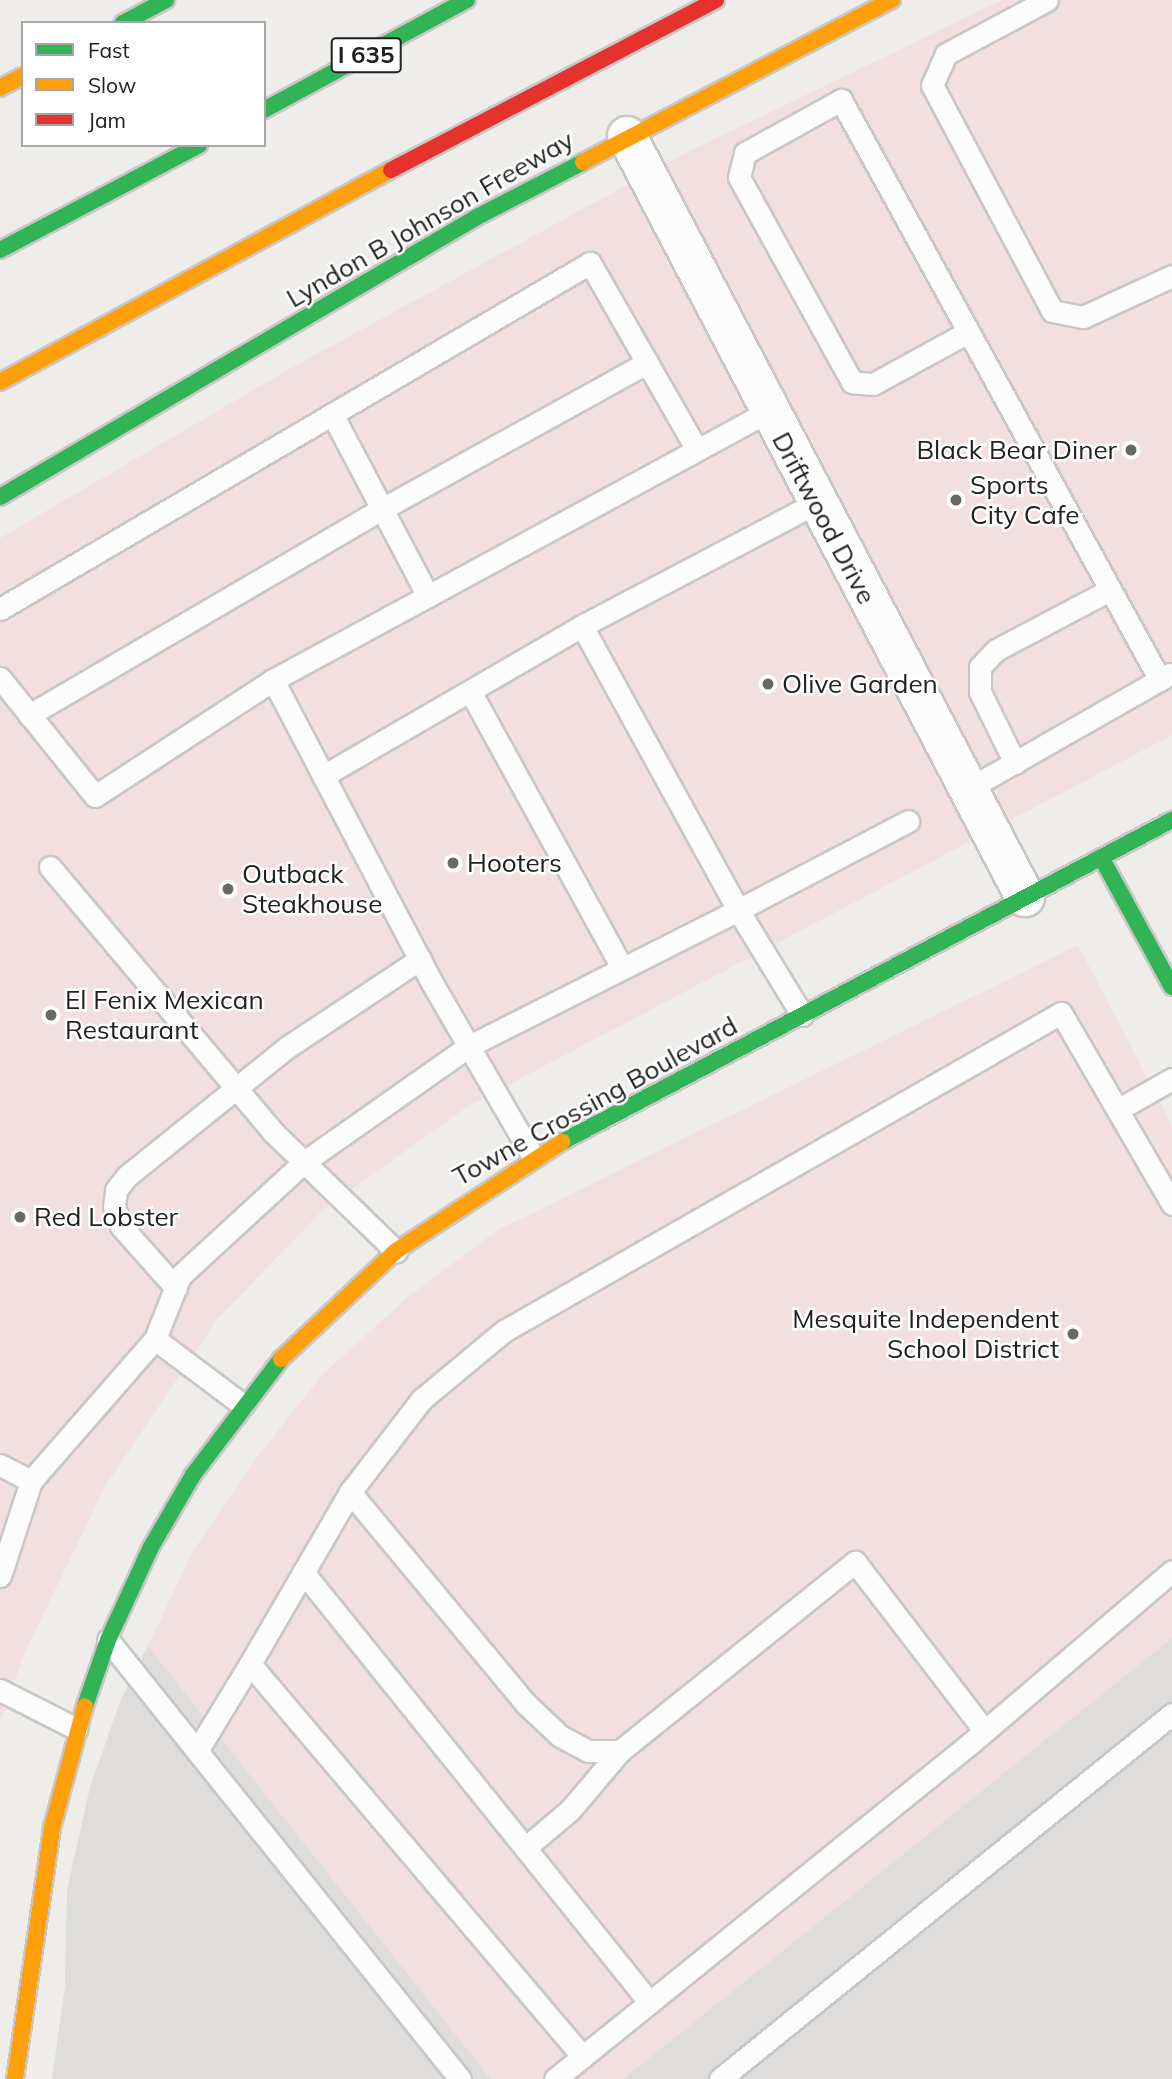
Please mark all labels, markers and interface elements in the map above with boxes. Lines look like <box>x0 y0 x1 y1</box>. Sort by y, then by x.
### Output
legend <box>21 21 266 147</box>
road number: I 635 <box>329 34 403 76</box>
text: Fast <box>88 37 130 63</box>
text: Slow <box>88 72 136 98</box>
text: Jam <box>88 107 126 133</box>
street label: Lyndon B Johnson Freeway <box>281 124 579 314</box>
street label: Driftwood Drive <box>766 427 882 609</box>
place label: Black Bear Diner <box>916 434 1117 466</box>
marker: Black Bear Diner <box>1123 442 1139 458</box>
place label: Sports City Cafe <box>970 469 1079 530</box>
marker: Sports City Cafe <box>948 492 964 508</box>
place label: Olive Garden <box>782 668 938 700</box>
marker: Olive Garden <box>760 676 776 692</box>
place label: Hooters <box>467 847 562 879</box>
marker: Hooters <box>445 855 461 871</box>
place label: Outback Steakhouse <box>242 858 382 920</box>
marker: Outback Steakhouse <box>220 881 236 897</box>
place label: El Fenix Mexican Restaurant <box>65 984 264 1046</box>
marker: El Fenix Mexican Restaurant <box>43 1007 59 1023</box>
street label: Towne Crossing Boulevard <box>447 1010 743 1192</box>
place label: Red Lobster <box>34 1201 178 1233</box>
marker: Red Lobster <box>12 1209 28 1225</box>
place label: Mesquite Independent School District <box>792 1303 1059 1364</box>
marker: Mesquite Independent School District <box>1065 1326 1081 1342</box>

